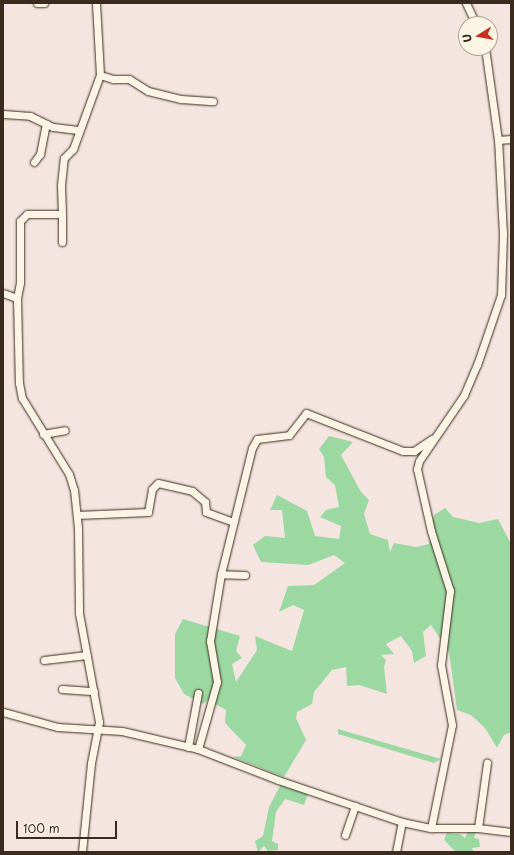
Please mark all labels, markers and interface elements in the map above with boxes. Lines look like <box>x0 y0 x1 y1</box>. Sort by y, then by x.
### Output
north arrow <box>458 16 498 56</box>
text: U <box>458 32 476 44</box>
scale bar <box>18 813 119 839</box>
text: 100 m <box>23 819 60 837</box>

